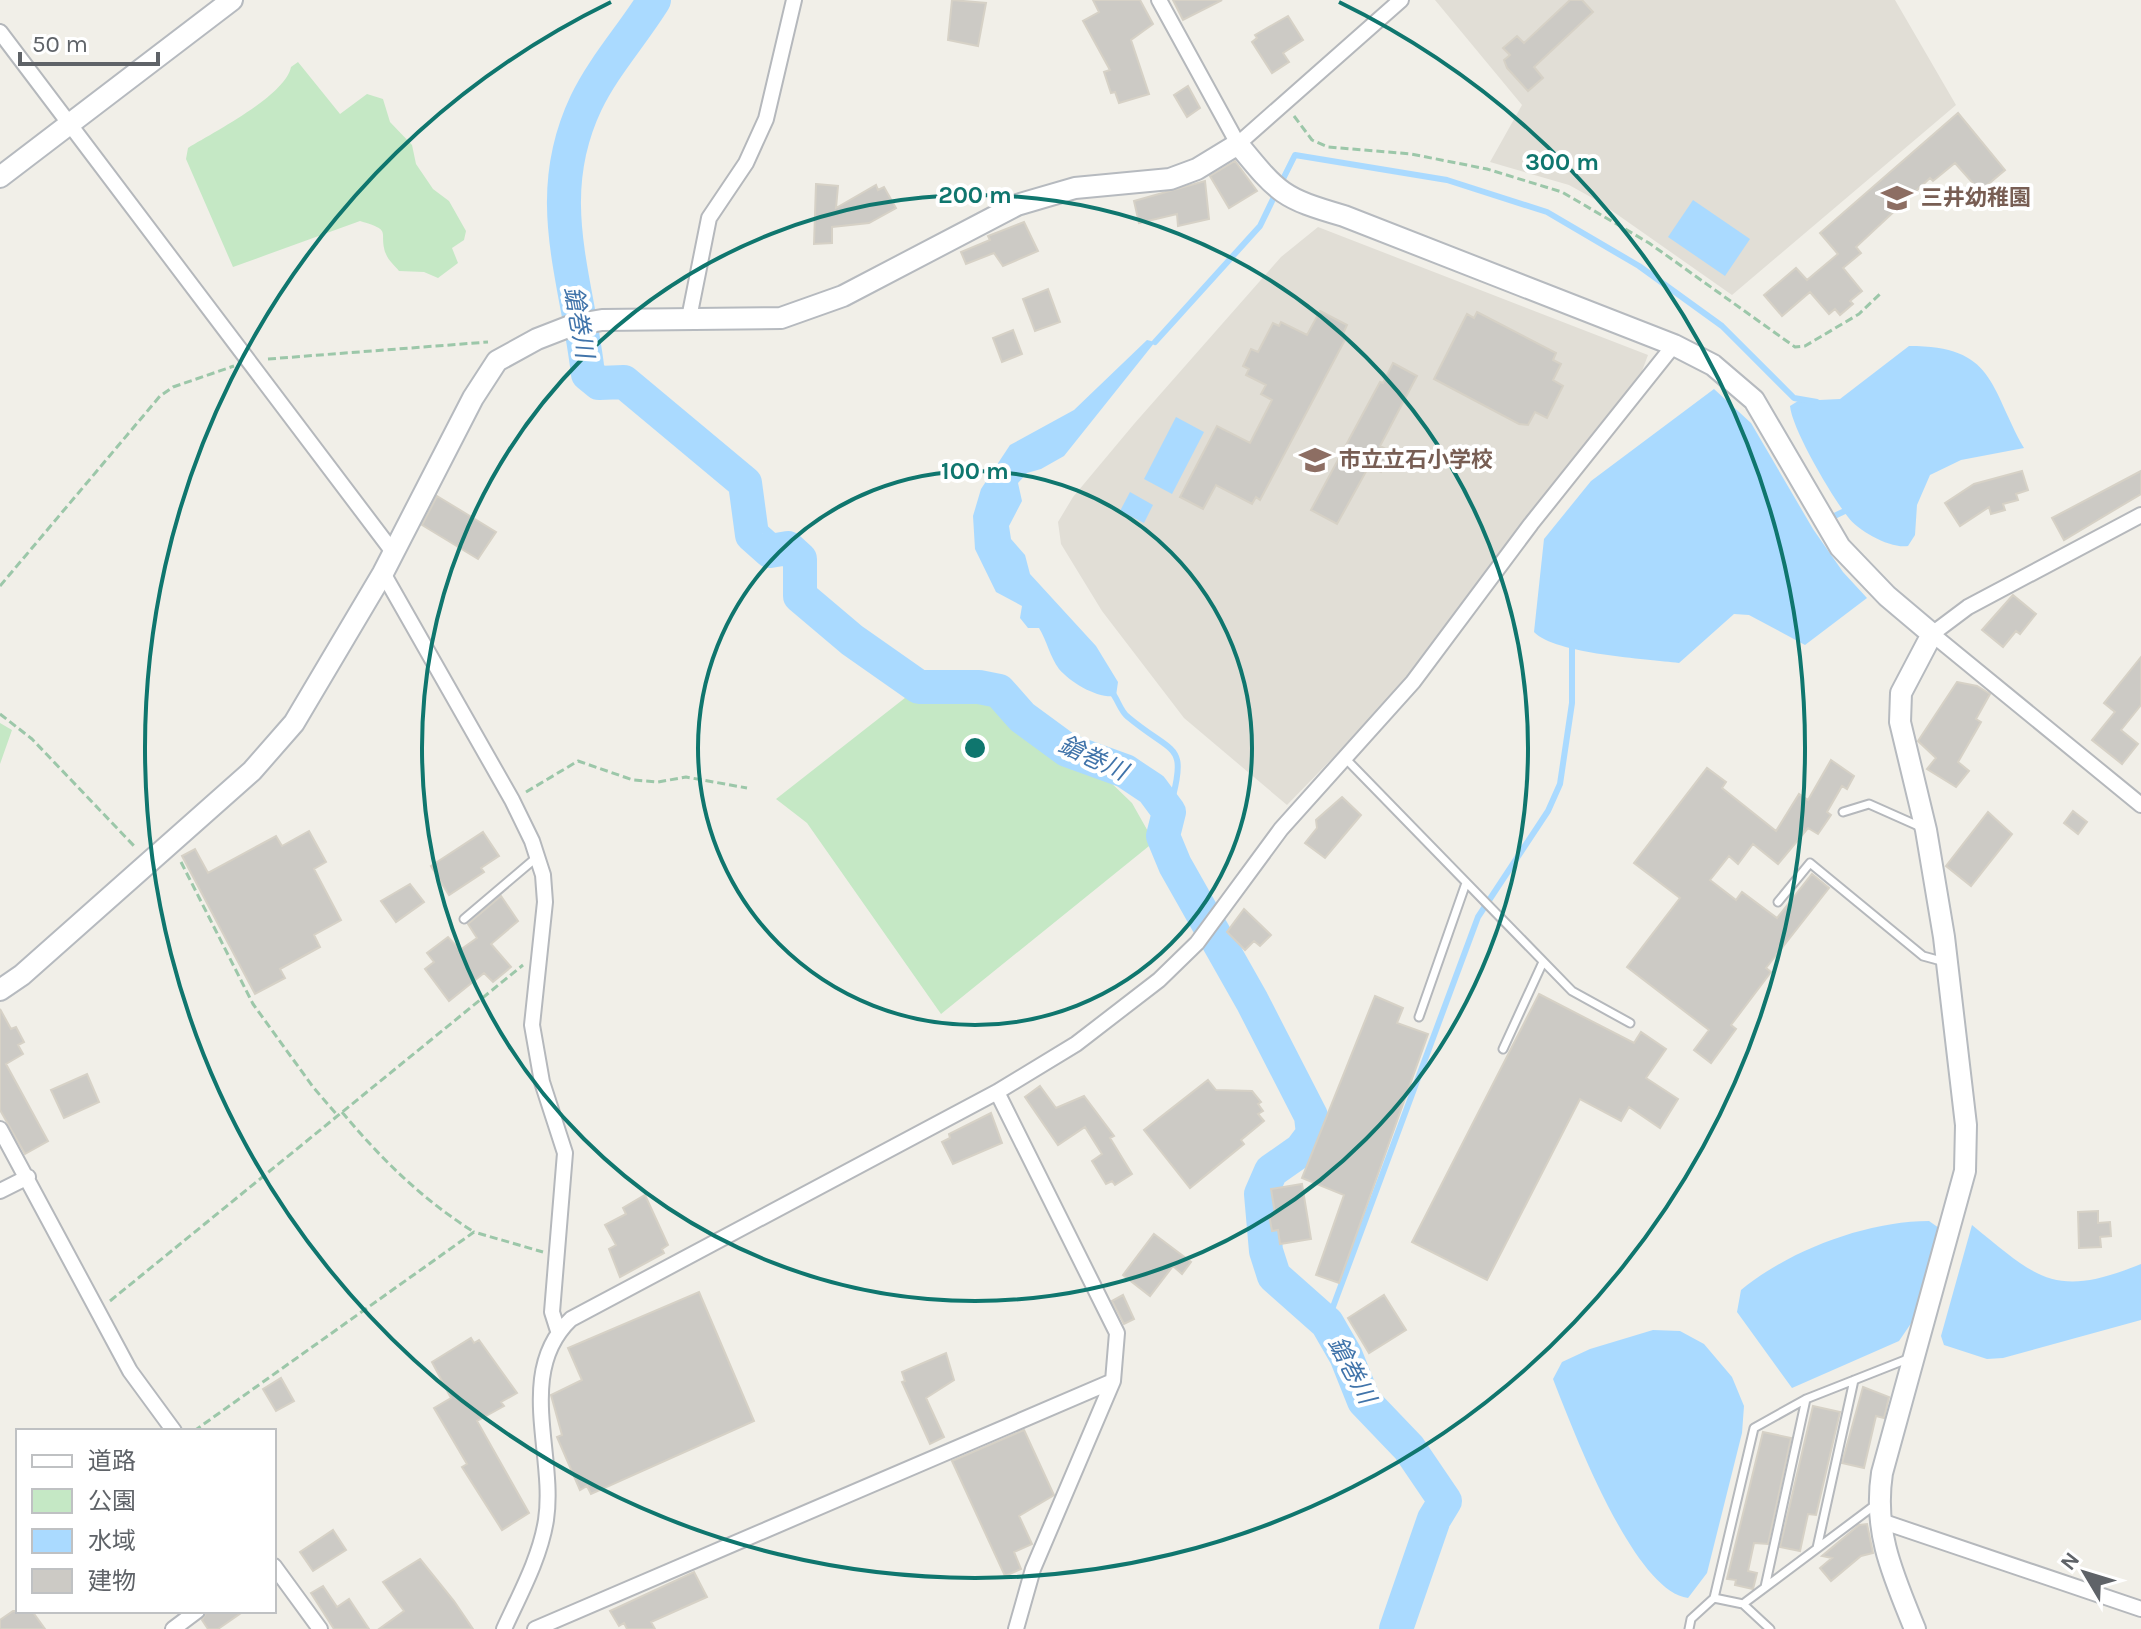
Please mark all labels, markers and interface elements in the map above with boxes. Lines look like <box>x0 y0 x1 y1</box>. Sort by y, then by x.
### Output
scale bar <box>20 16 158 66</box>
text: 50 m <box>32 30 88 58</box>
text: 300 m <box>1525 148 1599 176</box>
text: 200 m <box>938 181 1012 209</box>
school or university icon: 三井幼稚園 <box>1880 181 1914 215</box>
place label: 三井幼稚園 <box>1921 185 2031 211</box>
water label: 鎗巻川 <box>559 284 600 363</box>
school or university icon: 市立立石小学校 <box>1298 443 1332 477</box>
place label: 市立立石小学校 <box>1339 447 1493 473</box>
text: 100 m <box>941 457 1009 485</box>
water label: 鎗巻川 <box>1054 730 1134 787</box>
centre of rings <box>961 734 989 762</box>
water label: 鎗巻川 <box>1323 1332 1383 1411</box>
legend <box>16 1429 276 1613</box>
text: 道路 <box>88 1447 136 1475</box>
text: 公園 <box>88 1487 136 1515</box>
text: 水域 <box>88 1527 136 1555</box>
north arrow <box>2045 1533 2125 1613</box>
text: N <box>2055 1547 2085 1576</box>
text: 建物 <box>88 1567 136 1595</box>

